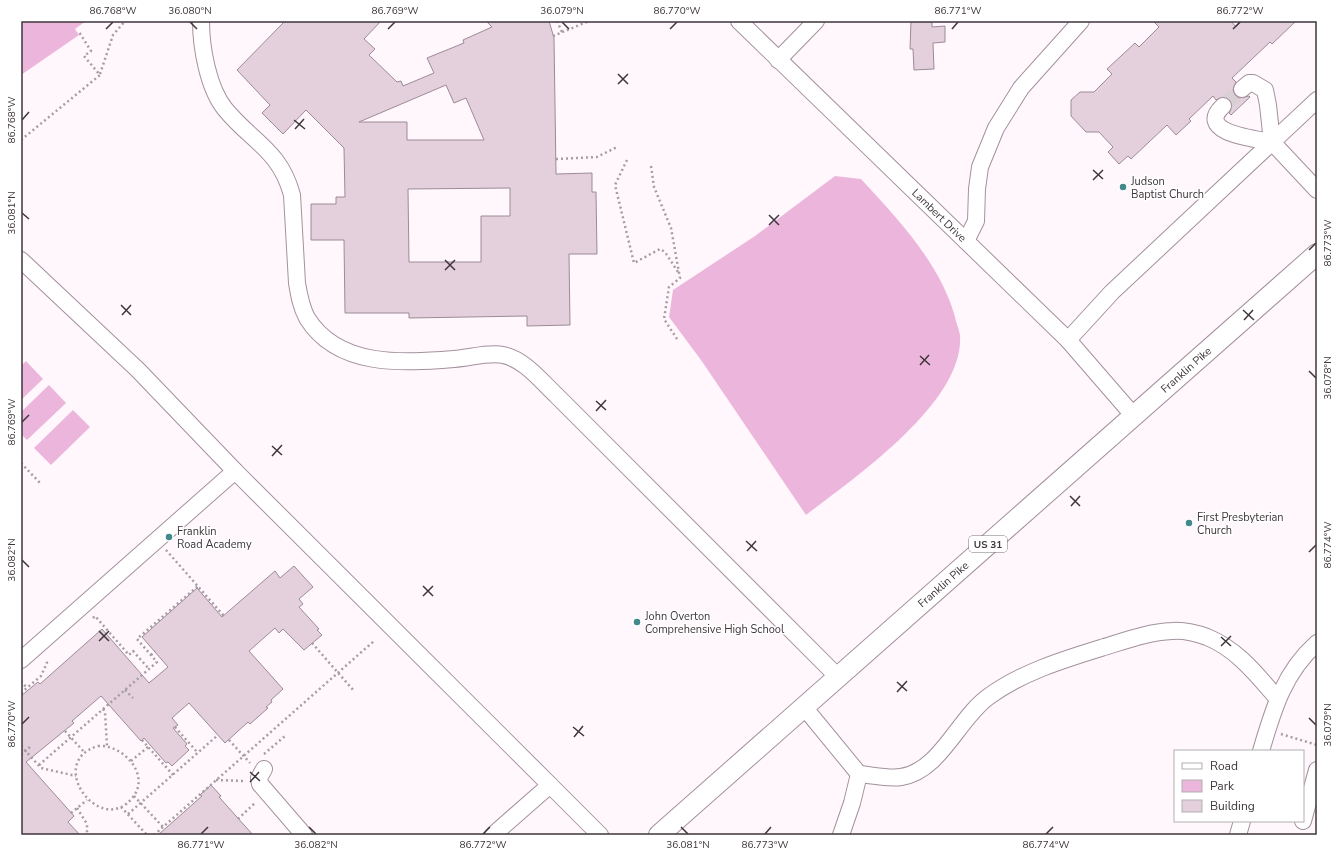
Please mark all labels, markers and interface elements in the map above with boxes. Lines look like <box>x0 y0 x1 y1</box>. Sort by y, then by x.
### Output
text: 86.768°W <box>89 4 137 18</box>
text: 36.080°N <box>168 4 212 18</box>
text: 86.769°W <box>371 4 419 18</box>
text: 36.079°N <box>540 4 584 18</box>
text: 86.770°W <box>653 4 701 18</box>
text: 86.771°W <box>934 4 982 18</box>
text: 86.772°W <box>1216 4 1264 18</box>
text: 86.768°W <box>5 96 19 144</box>
place label: Judson Baptist Church <box>1130 174 1204 202</box>
marker: Judson Baptist Church <box>1118 182 1128 192</box>
street label: Lambert Drive <box>908 186 970 246</box>
text: 36.081°N <box>5 191 19 235</box>
text: 86.773°W <box>1321 219 1335 267</box>
street label: Franklin Pike <box>1158 343 1215 397</box>
text: 36.078°N <box>1321 356 1335 400</box>
text: 86.769°W <box>5 398 19 446</box>
place label: First Presbyterian Church <box>1197 510 1284 538</box>
marker: First Presbyterian Church <box>1184 518 1194 528</box>
text: 86.774°W <box>1321 521 1335 569</box>
place label: Franklin Road Academy <box>177 524 252 552</box>
marker: Franklin Road Academy <box>164 532 174 542</box>
road number: US 31 <box>969 536 1007 552</box>
text: 36.082°N <box>5 538 19 582</box>
street label: Franklin Pike <box>915 558 972 611</box>
place label: John Overton Comprehensive High School <box>644 609 785 637</box>
marker: John Overton Comprehensive High School <box>632 617 642 627</box>
text: 86.770°W <box>5 700 19 748</box>
text: 36.079°N <box>1321 703 1335 747</box>
legend <box>1174 750 1304 822</box>
text: Road <box>1210 758 1238 774</box>
text: Park <box>1210 778 1235 794</box>
text: Building <box>1210 798 1255 814</box>
text: 86.771°W <box>177 838 225 852</box>
text: 36.082°N <box>294 838 338 852</box>
text: 86.772°W <box>459 838 507 852</box>
text: 36.081°N <box>666 838 710 852</box>
text: 86.773°W <box>741 838 789 852</box>
text: 86.774°W <box>1022 838 1070 852</box>

